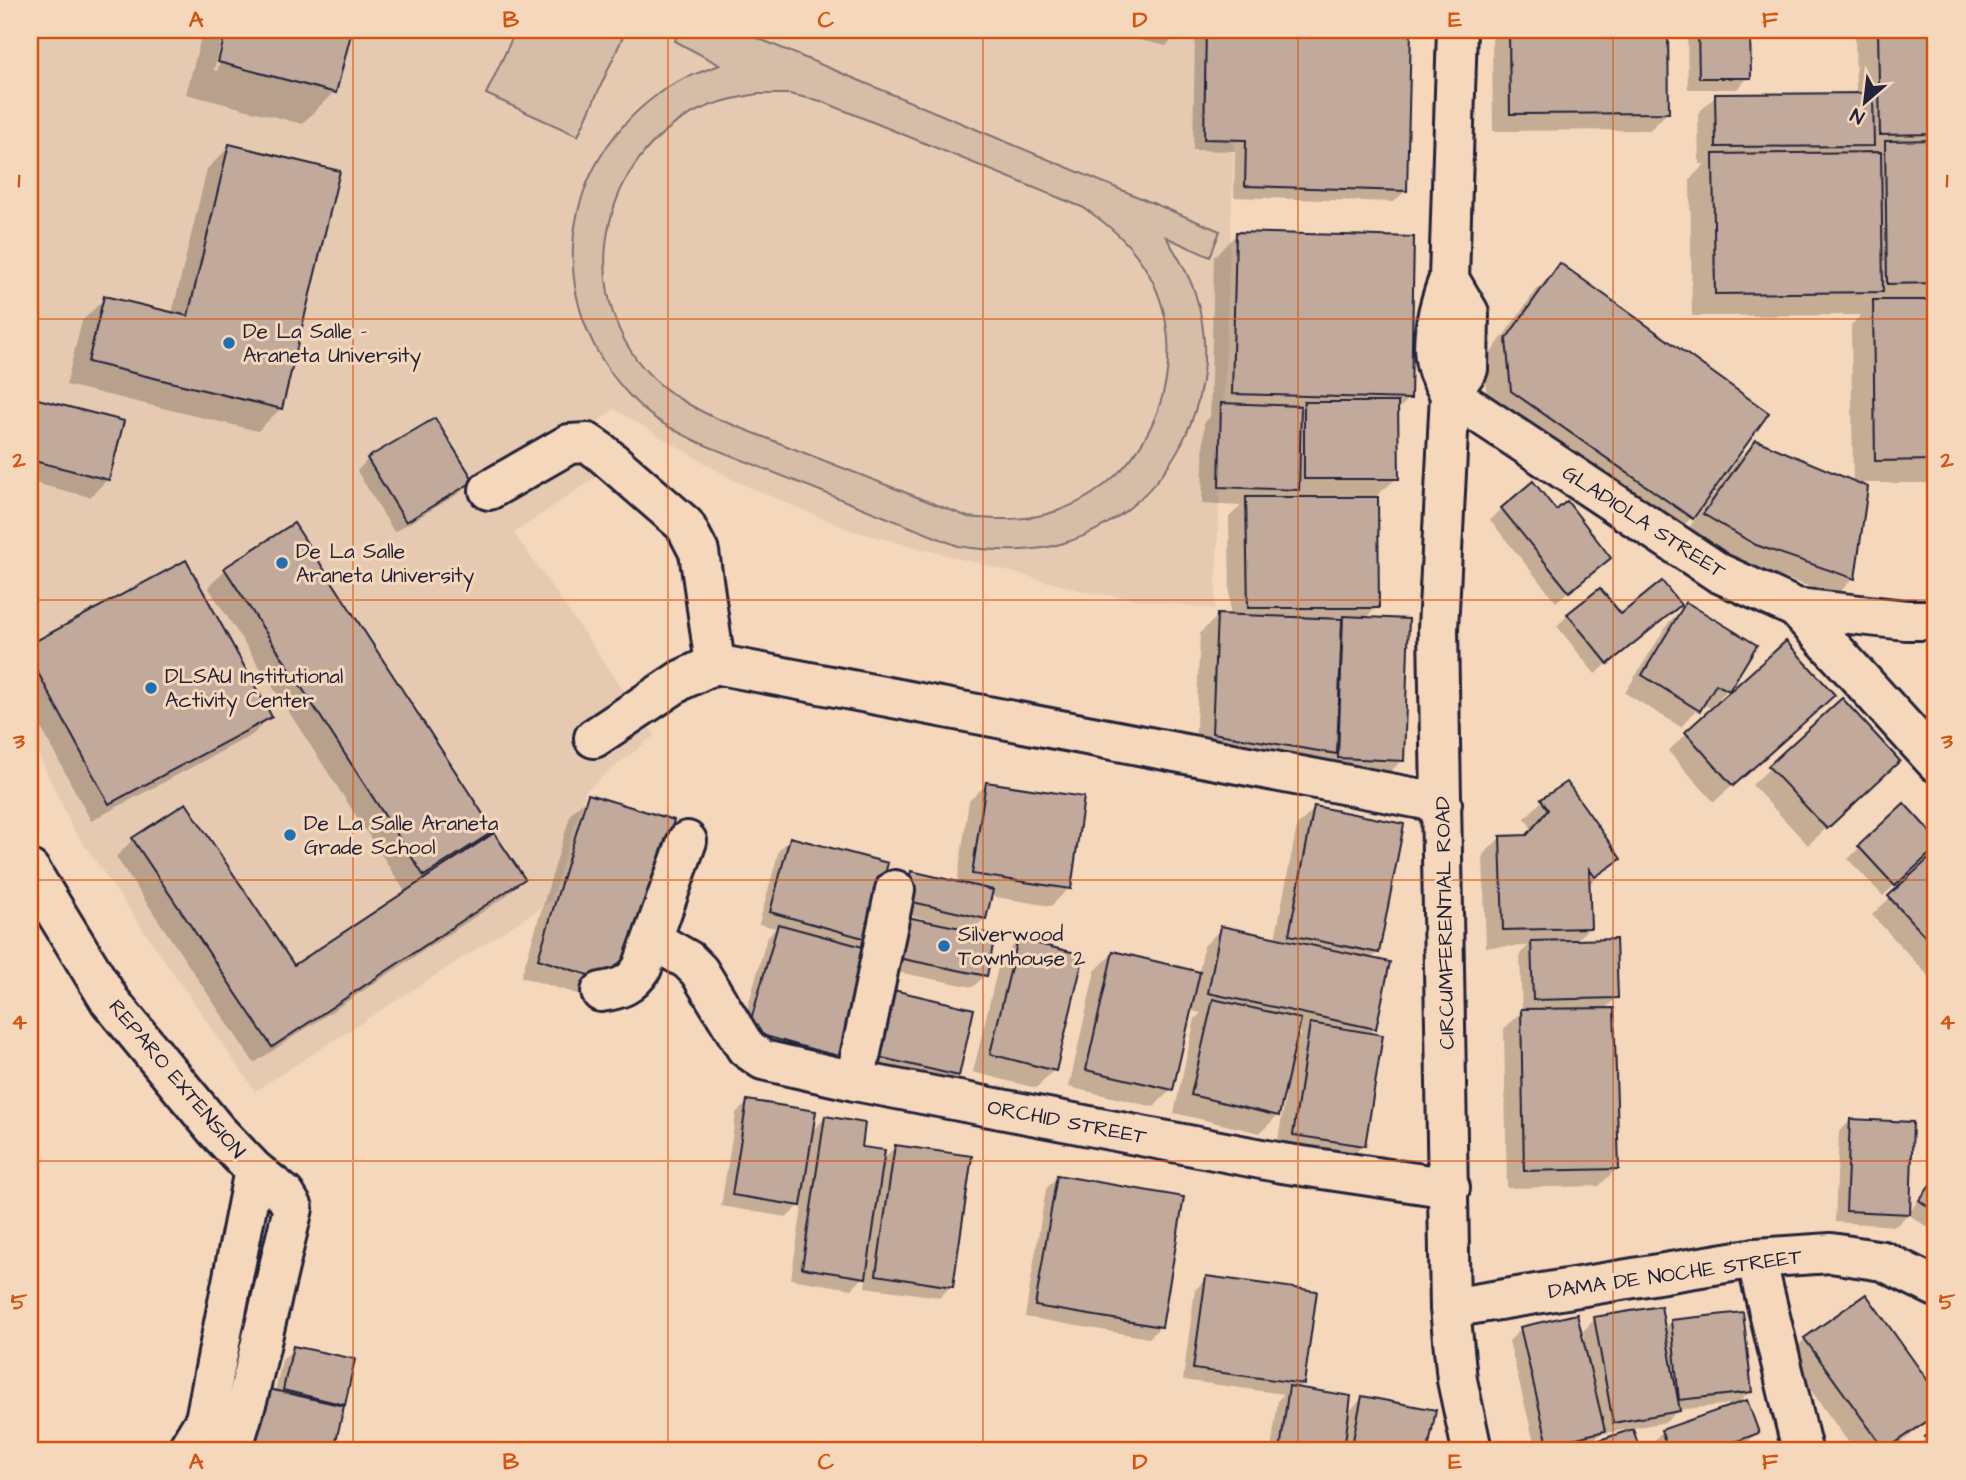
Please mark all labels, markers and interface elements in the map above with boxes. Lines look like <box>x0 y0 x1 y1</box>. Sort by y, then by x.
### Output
text: A <box>189 4 204 36</box>
text: B <box>503 4 520 36</box>
text: C <box>818 4 835 36</box>
text: D <box>1133 4 1148 36</box>
text: E <box>1448 4 1462 36</box>
text: F <box>1762 4 1779 36</box>
north arrow <box>1829 66 1899 136</box>
text: N <box>1846 101 1869 130</box>
text: 1 <box>18 164 21 196</box>
text: 1 <box>1946 164 1949 196</box>
place label: De La Salle - Araneta University <box>243 317 422 372</box>
marker: De La Salle - Araneta University <box>221 335 237 351</box>
text: 2 <box>11 444 26 476</box>
text: 2 <box>1939 444 1954 476</box>
street label: GLADIOLA STREET <box>1557 458 1732 586</box>
place label: De La Salle Araneta University <box>296 537 475 592</box>
marker: De La Salle Araneta University <box>274 555 290 571</box>
place label: DLSAU Institutional Activity Center <box>165 662 343 717</box>
marker: DLSAU Institutional Activity Center <box>143 680 159 696</box>
text: 3 <box>12 725 25 757</box>
text: 3 <box>1940 725 1953 757</box>
street label: CIRCUMFERENTIAL ROAD <box>1428 796 1462 1050</box>
place label: De La Salle Araneta Grade School <box>304 809 499 862</box>
marker: De La Salle Araneta Grade School <box>282 827 298 843</box>
place label: Silverwood Townhouse 2 <box>958 920 1086 973</box>
marker: Silverwood Townhouse 2 <box>936 938 952 954</box>
street label: REPARO EXTENSION <box>102 993 252 1165</box>
text: 4 <box>11 1006 27 1038</box>
text: 4 <box>1939 1006 1955 1038</box>
street label: ORCHID STREET <box>985 1092 1150 1152</box>
street label: DAMA DE NOCHE STREET <box>1546 1242 1805 1306</box>
text: 5 <box>11 1286 28 1318</box>
text: 5 <box>1939 1286 1956 1318</box>
text: A <box>189 1446 204 1478</box>
text: B <box>503 1446 520 1478</box>
text: C <box>818 1446 835 1478</box>
text: D <box>1133 1446 1148 1478</box>
text: E <box>1448 1446 1462 1478</box>
text: F <box>1762 1446 1779 1478</box>

